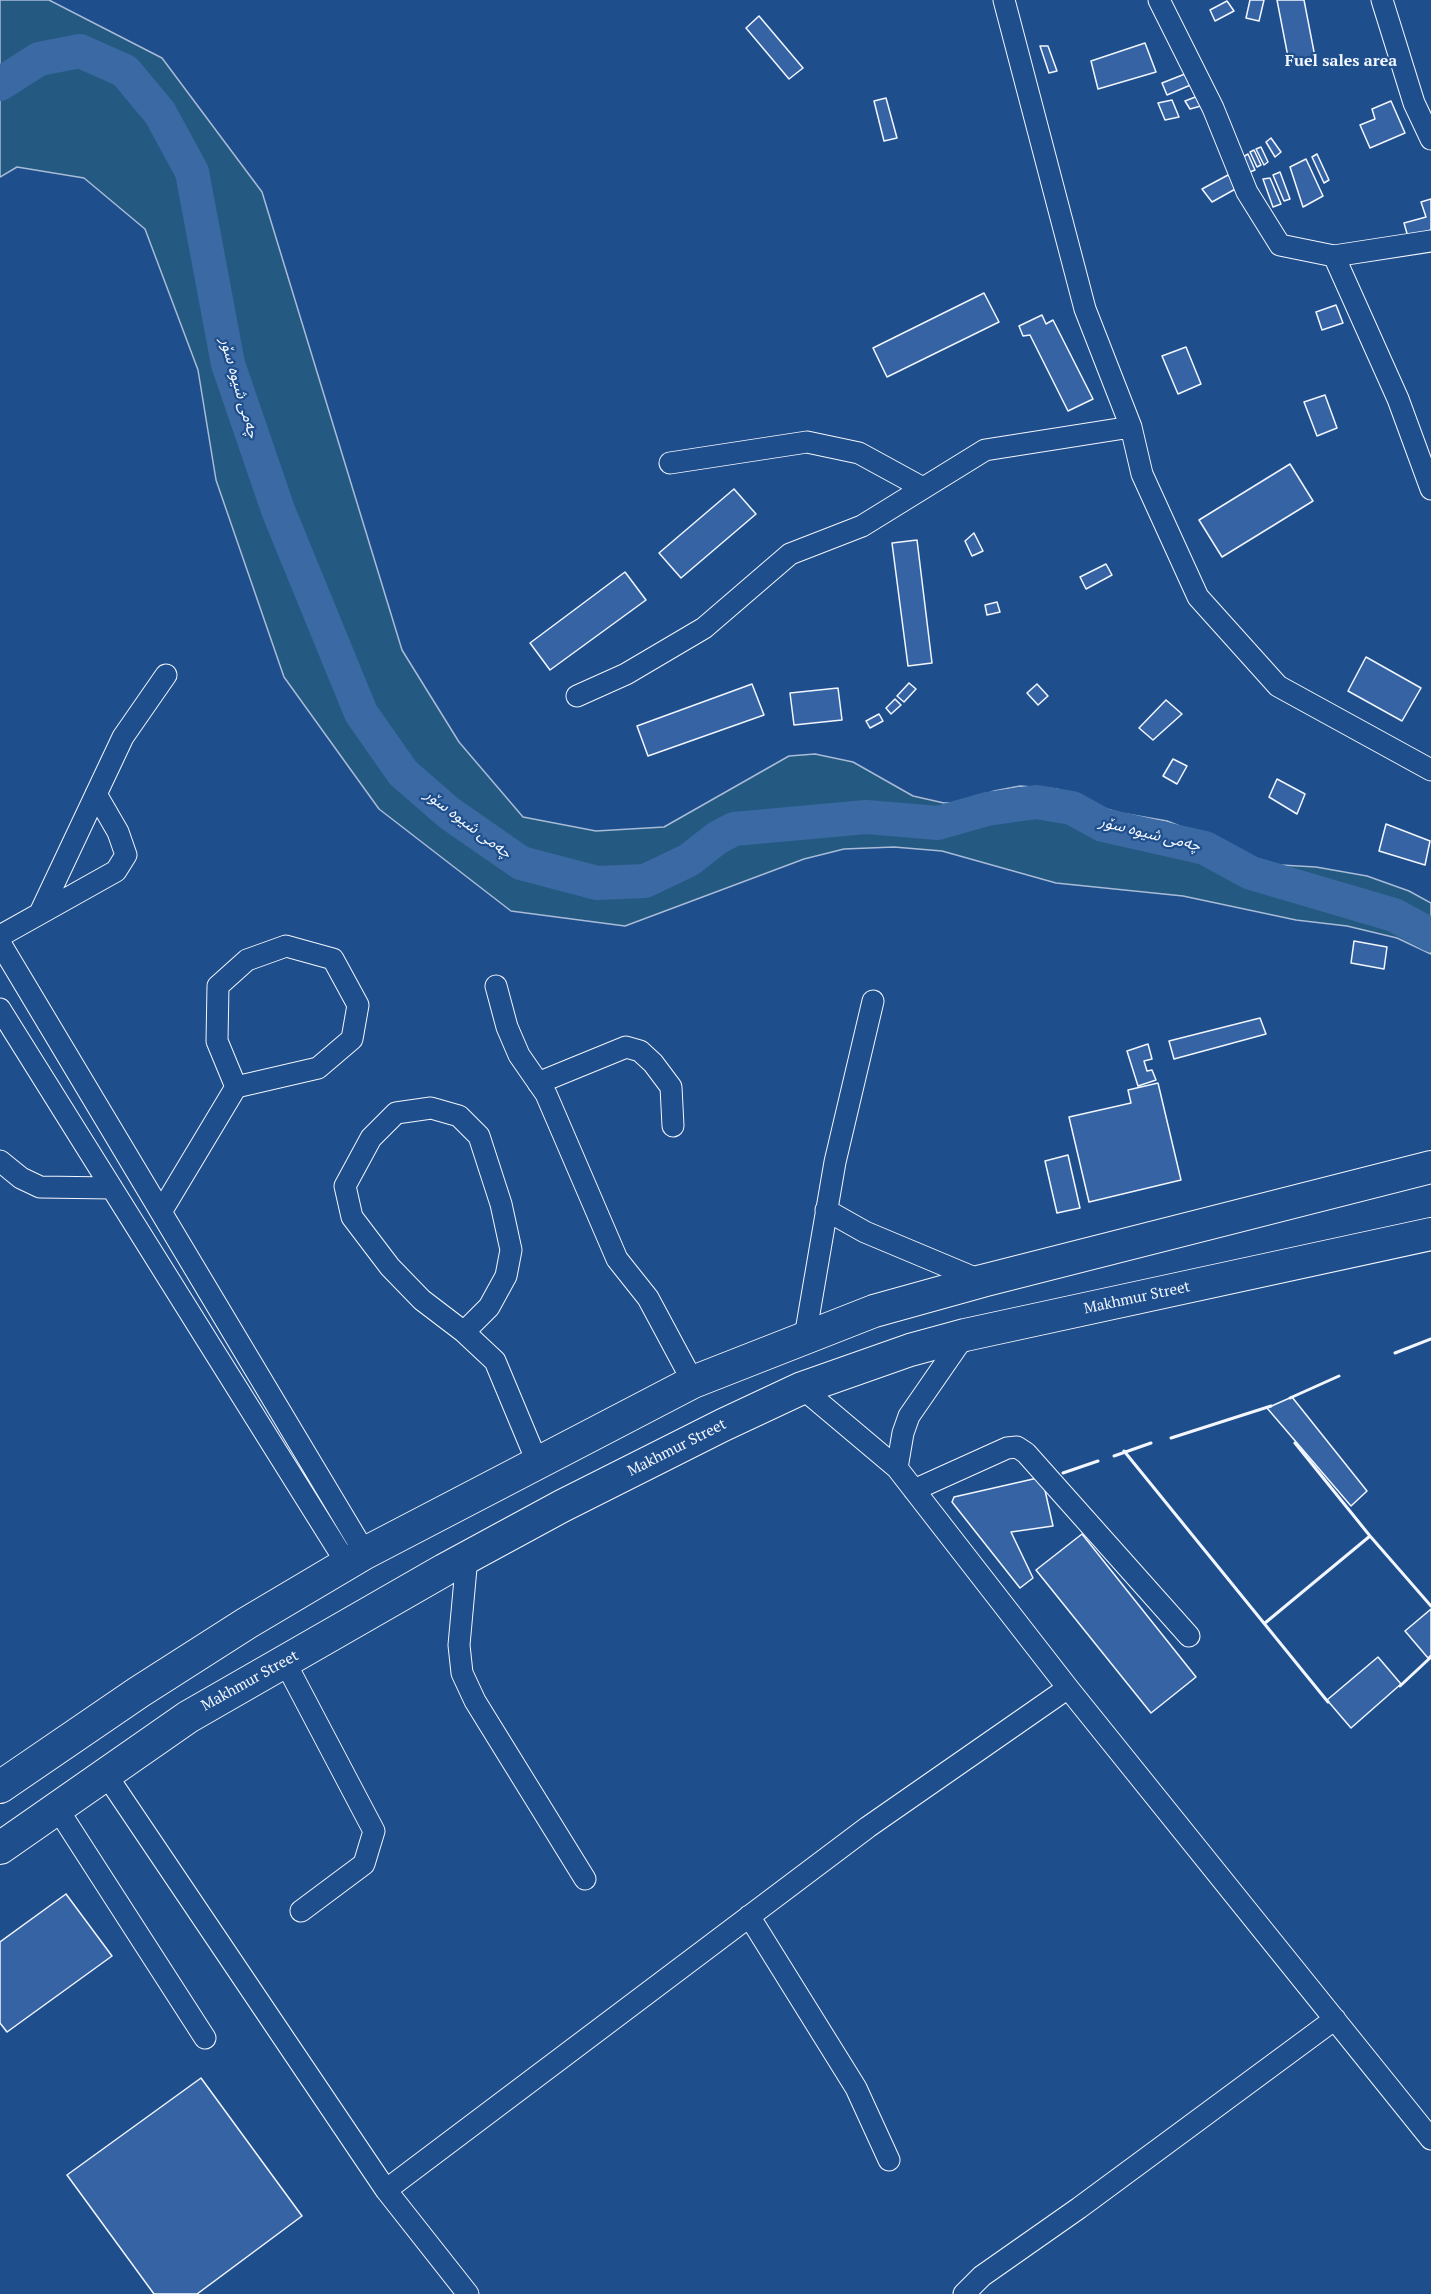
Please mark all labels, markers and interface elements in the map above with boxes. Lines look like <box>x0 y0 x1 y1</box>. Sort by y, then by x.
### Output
district label: Fuel sales area <box>1285 51 1397 71</box>
water label: چەمی شیوە سۆر <box>215 336 263 440</box>
water label: چەمی شیوە سۆر <box>421 785 515 863</box>
water label: چەمی شیوە سۆر <box>1097 812 1203 856</box>
street label: Makhmur Street <box>1082 1278 1192 1318</box>
street label: Makhmur Street <box>625 1415 729 1481</box>
street label: Makhmur Street <box>198 1647 302 1715</box>

